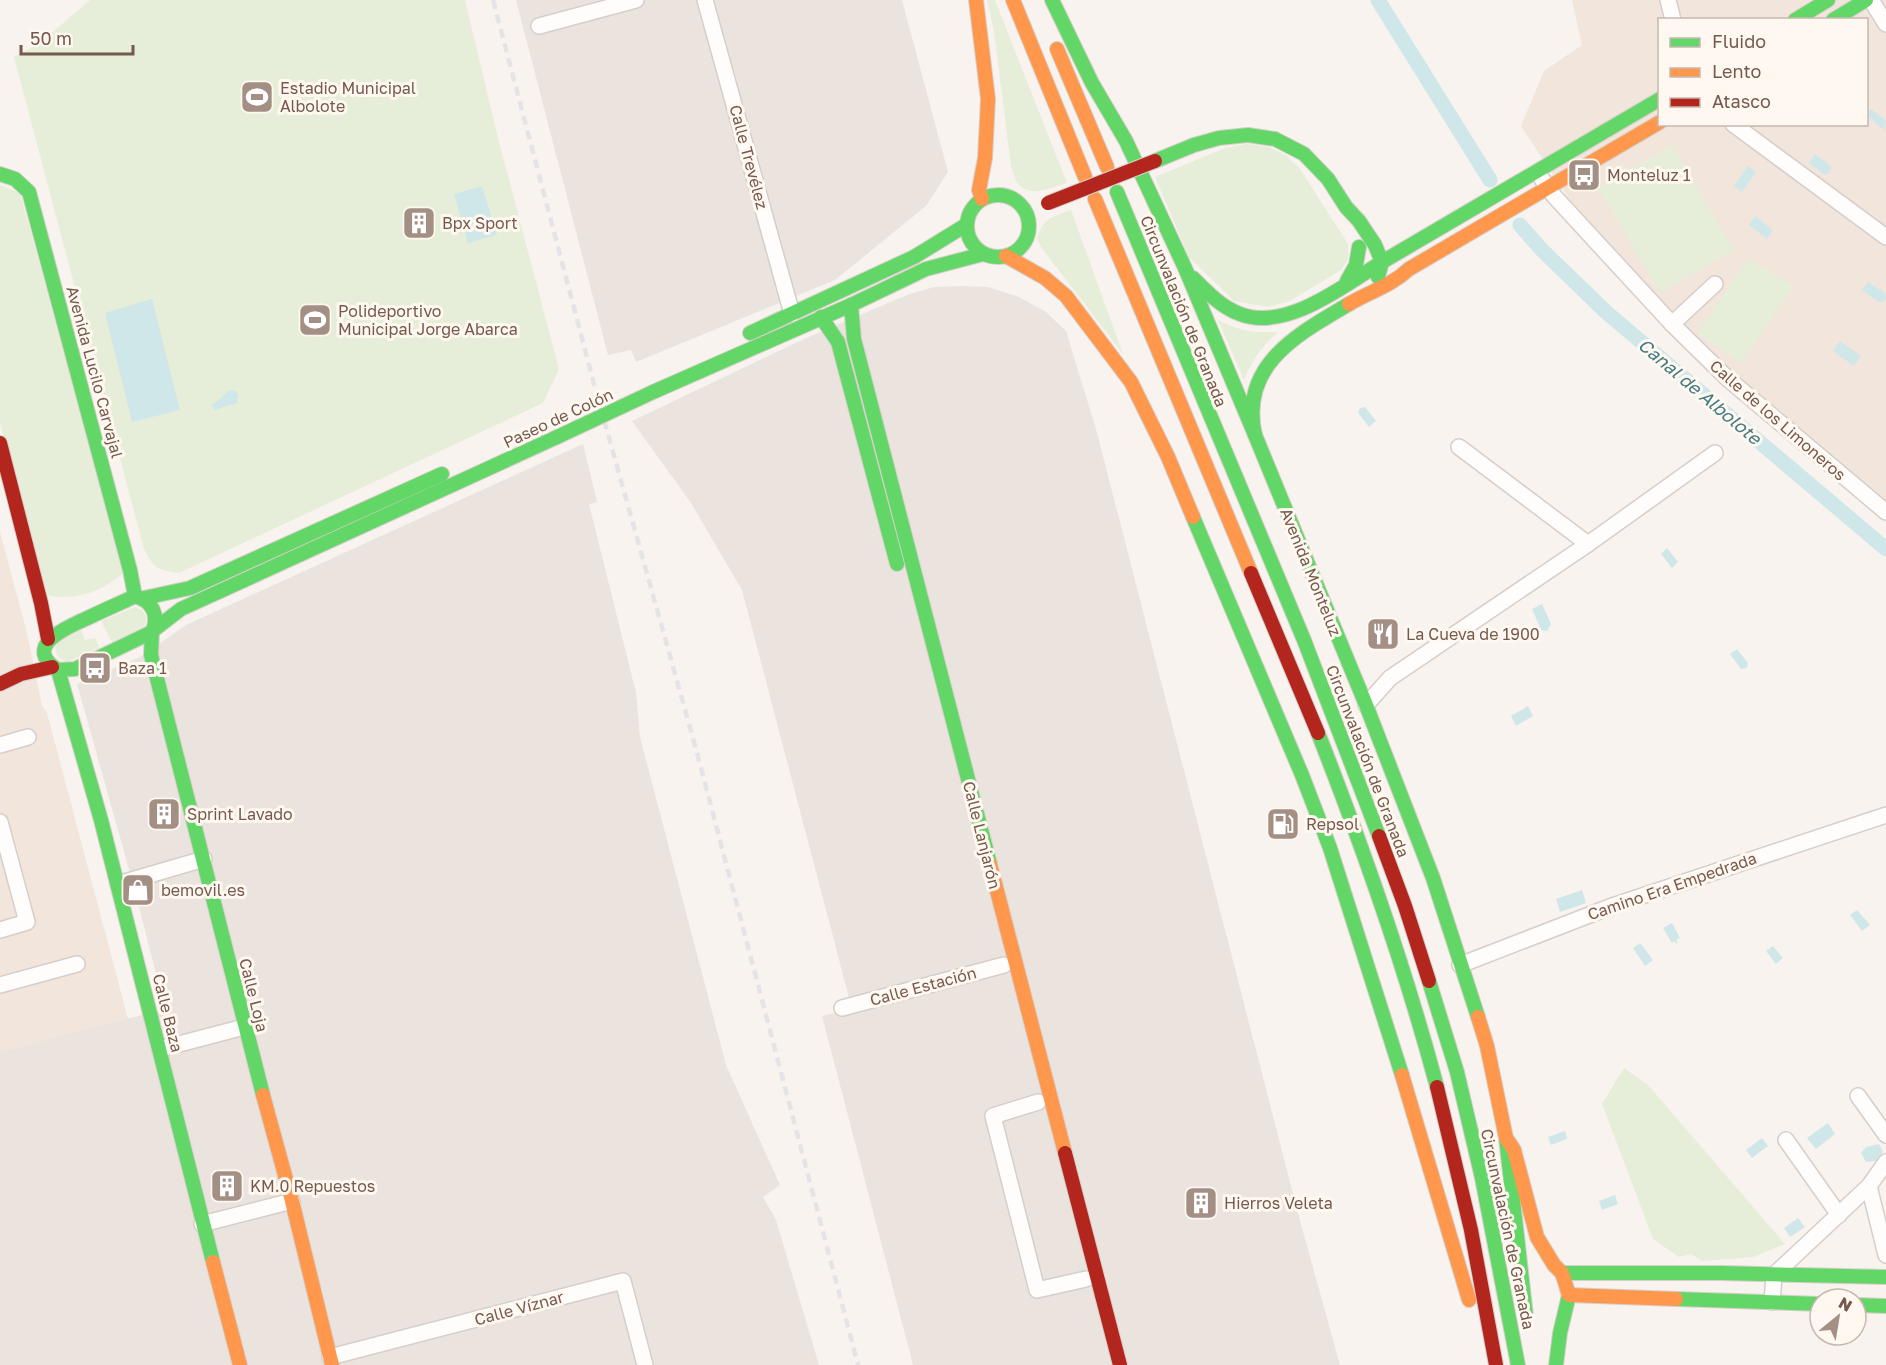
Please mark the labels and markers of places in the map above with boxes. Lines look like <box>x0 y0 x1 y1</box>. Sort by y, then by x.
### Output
place label: Estadio Municipal Albolote <box>280 78 416 116</box>
sports icon: Estadio Municipal Albolote <box>239 79 275 115</box>
bus stop icon: Monteluz 1 <box>1566 157 1602 193</box>
place label: Monteluz 1 <box>1607 165 1691 185</box>
building icon: Bpx Sport <box>401 205 437 241</box>
place label: Bpx Sport <box>442 213 518 233</box>
place label: Polideportivo Municipal Jorge Abarca <box>338 301 518 339</box>
sports icon: Polideportivo Municipal Jorge Abarca <box>297 302 333 338</box>
restaurant icon: La Cueva de 1900 <box>1365 616 1401 652</box>
place label: La Cueva de 1900 <box>1406 624 1540 644</box>
bus stop icon: Baza 1 <box>77 650 113 686</box>
place label: Baza 1 <box>118 658 167 678</box>
building icon: Sprint Lavado <box>146 796 182 832</box>
place label: Sprint Lavado <box>187 804 293 824</box>
fuel station icon: Repsol <box>1265 806 1301 842</box>
place label: Repsol <box>1306 814 1359 834</box>
shop icon: bemovil.es <box>120 872 156 908</box>
place label: bemovil.es <box>161 880 245 900</box>
building icon: KM.0 Repuestos <box>209 1168 245 1204</box>
place label: KM.0 Repuestos <box>250 1176 375 1196</box>
building icon: Hierros Veleta <box>1183 1185 1219 1221</box>
place label: Hierros Veleta <box>1224 1193 1333 1213</box>

